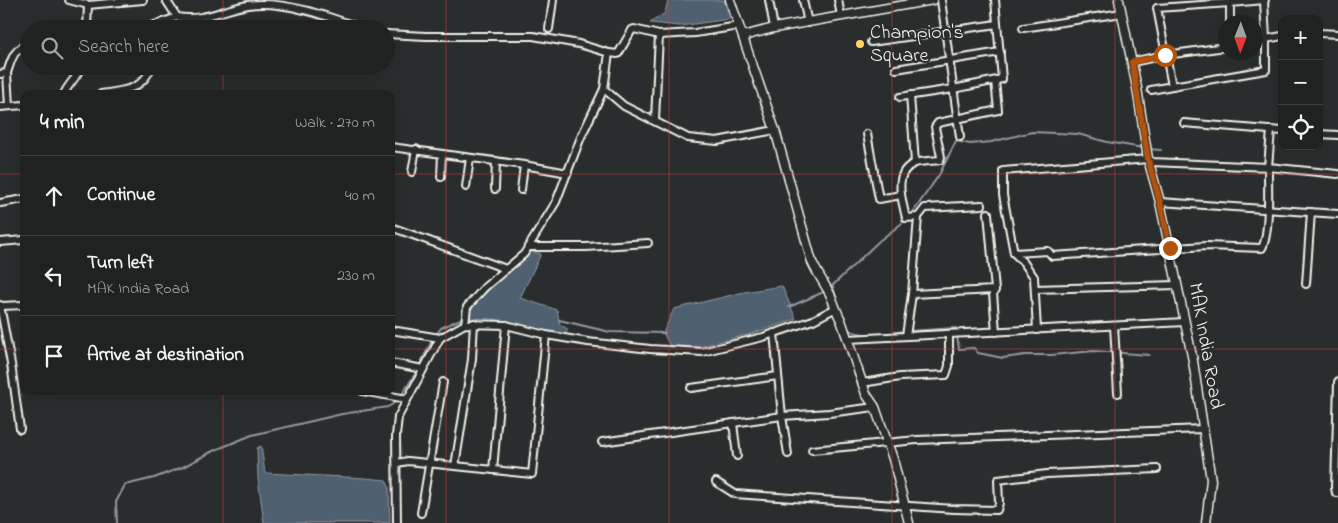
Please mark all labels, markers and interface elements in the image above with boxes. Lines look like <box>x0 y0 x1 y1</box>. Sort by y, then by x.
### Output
north arrow <box>1218 15 1263 60</box>
map controls <box>1278 15 1323 150</box>
button: + <box>1278 15 1323 60</box>
place label: Champion's Square <box>870 19 964 71</box>
search box <box>20 20 395 75</box>
icon: search <box>38 34 66 62</box>
text: Search here <box>78 34 169 61</box>
marker: Champion's Square <box>854 38 866 50</box>
route start <box>1154 44 1177 67</box>
button: − <box>1278 60 1323 105</box>
button: locate <box>1278 105 1323 150</box>
text: 4 min <box>40 108 84 138</box>
text: Walk · 270 m <box>295 111 375 135</box>
icon: ahead <box>40 182 68 210</box>
text: Continue <box>87 182 155 209</box>
text: 40 m <box>345 184 375 208</box>
route end <box>1159 237 1182 260</box>
text: Turn left <box>87 250 154 277</box>
icon: left <box>40 262 68 290</box>
text: 230 m <box>337 264 375 288</box>
text: MAK India Road <box>87 277 189 301</box>
street label: MAK India Road <box>1180 281 1230 411</box>
icon: arrive <box>40 342 68 370</box>
text: Arrive at destination <box>87 342 244 369</box>

